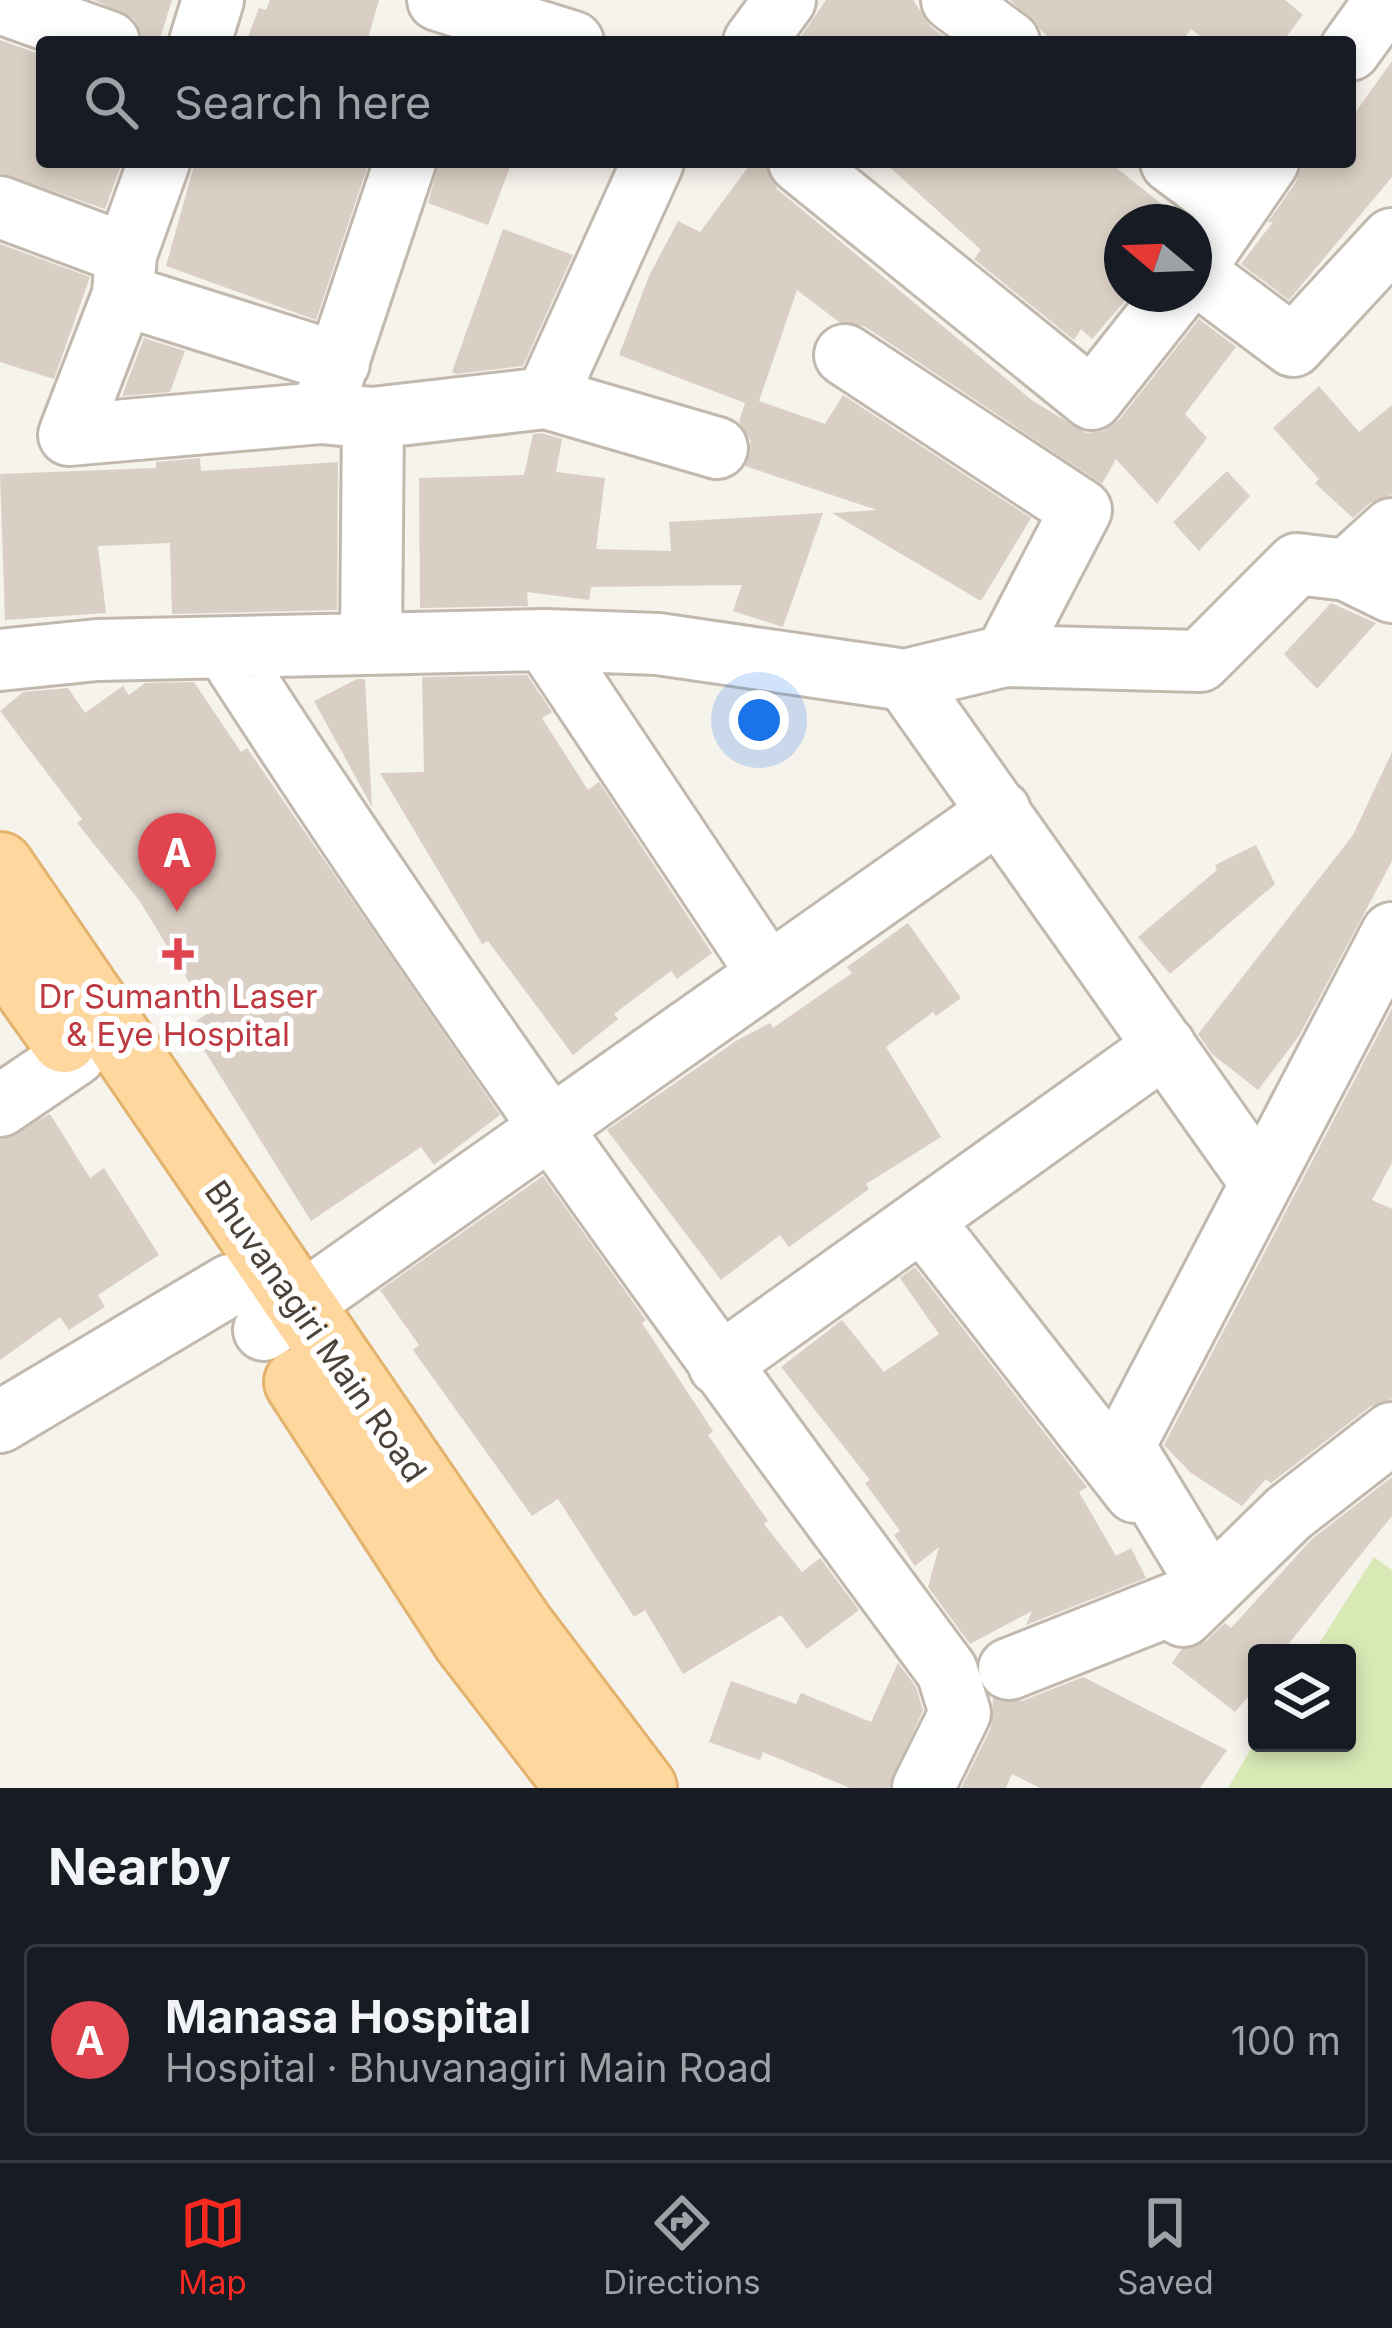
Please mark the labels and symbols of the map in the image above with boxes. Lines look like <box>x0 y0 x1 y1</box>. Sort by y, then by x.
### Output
north arrow <box>1104 204 1212 312</box>
your location <box>729 690 789 750</box>
pin: A <box>138 813 216 912</box>
marker: Dr Sumanth Laser & Eye Hospital <box>162 938 194 970</box>
place label: Dr Sumanth Laser & Eye Hospital <box>38 976 318 1054</box>
street label: Bhuvanagiri Main Road <box>197 1173 435 1489</box>

